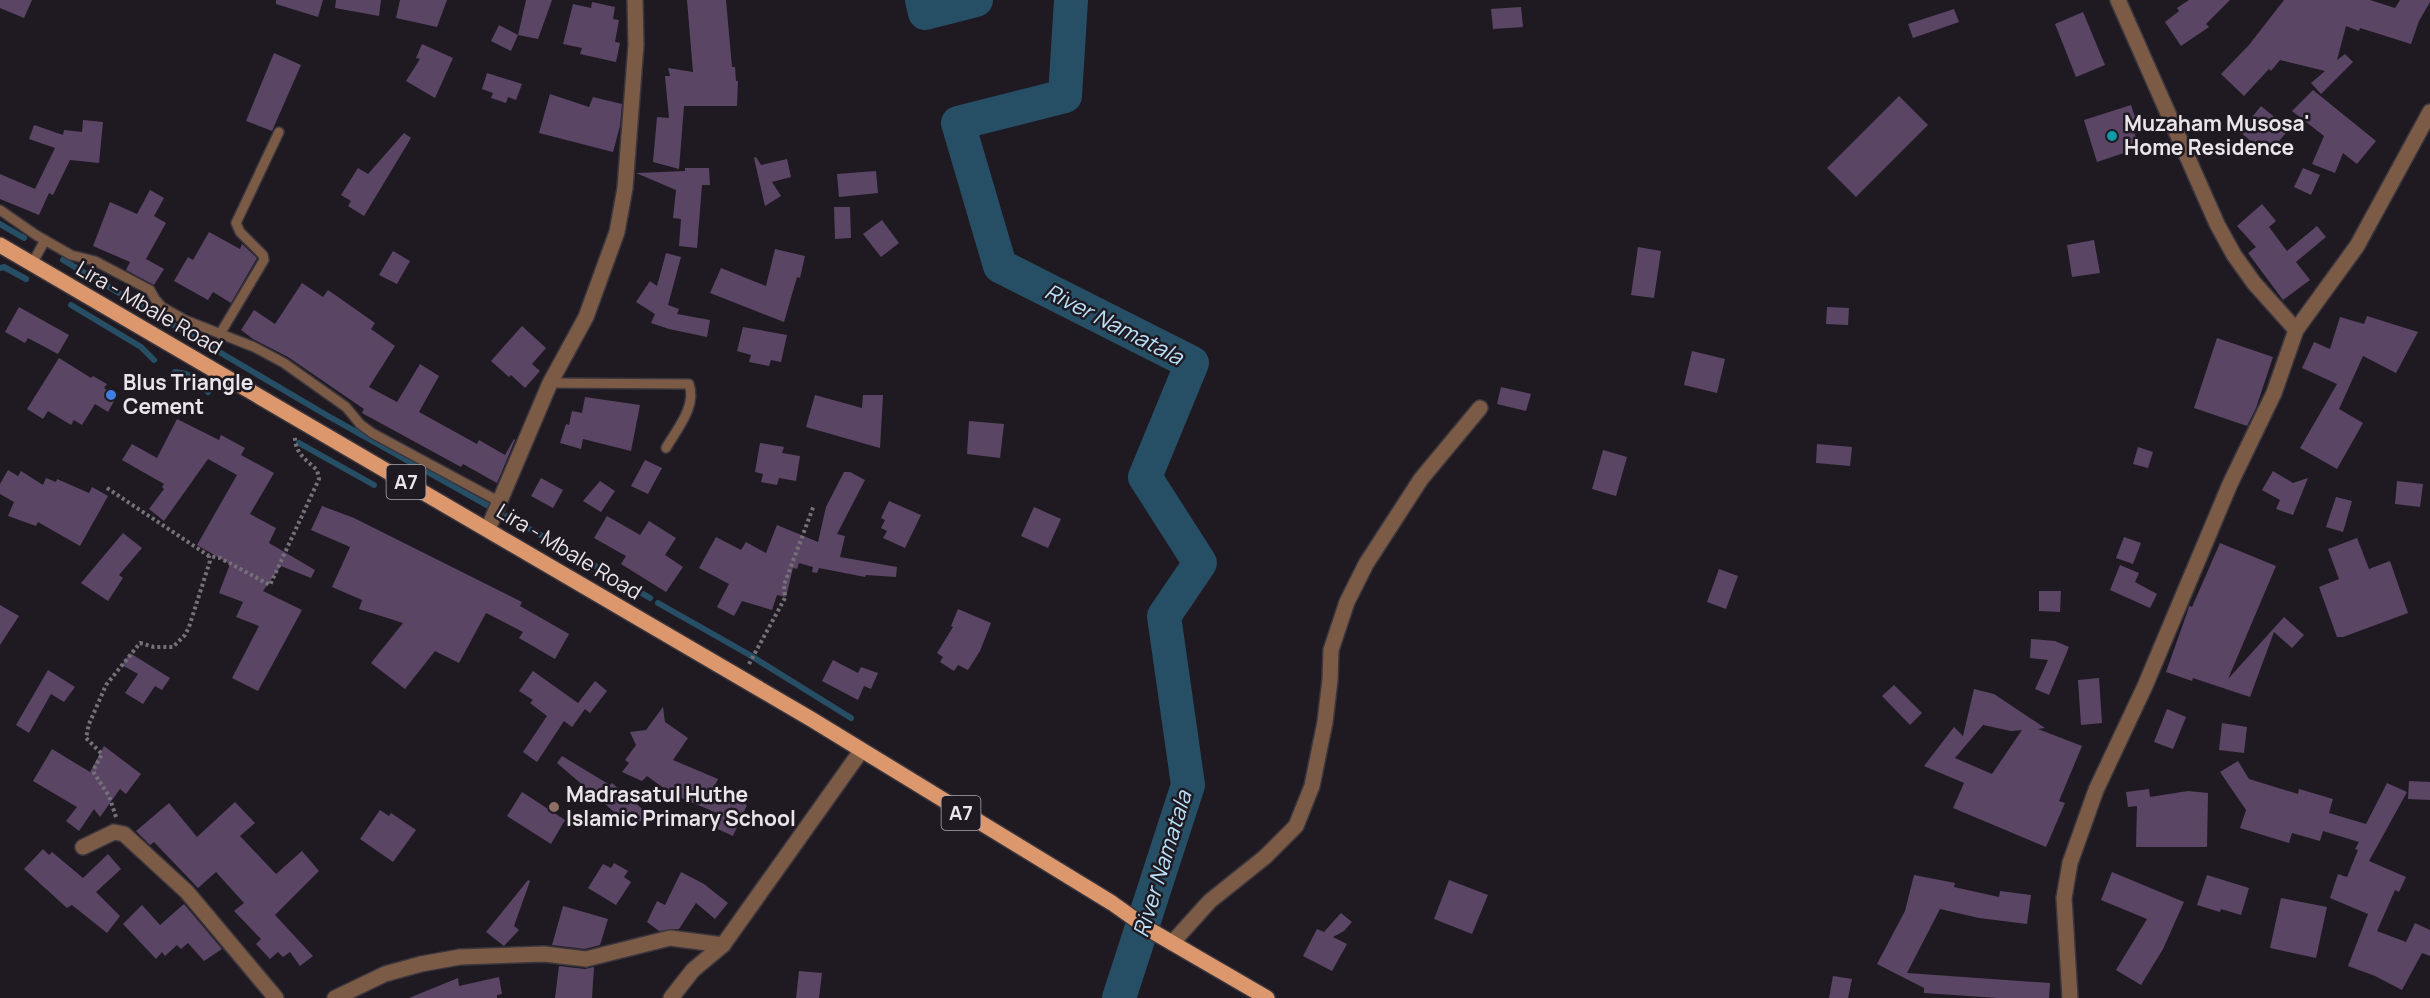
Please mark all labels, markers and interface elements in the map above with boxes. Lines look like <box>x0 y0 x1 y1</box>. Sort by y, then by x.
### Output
place label: Muzaham Musosa' Home Residence <box>2124 109 2310 161</box>
marker: Muzaham Musosa' Home Residence <box>2105 129 2119 143</box>
street label: Lira - Mbale Road <box>71 254 228 360</box>
water label: River Namatala <box>1040 276 1190 373</box>
place label: Blus Triangle Cement <box>123 368 254 420</box>
marker: Blus Triangle Cement <box>104 388 118 402</box>
road number: A7 <box>386 465 426 499</box>
street label: Lira - Mbale Road <box>492 497 647 606</box>
place label: Madrasatul Huthe Islamic Primary School <box>566 780 796 832</box>
water label: River Namatala <box>1126 785 1199 941</box>
road number: A7 <box>942 796 980 830</box>
marker: Madrasatul Huthe Islamic Primary School <box>547 800 561 814</box>

